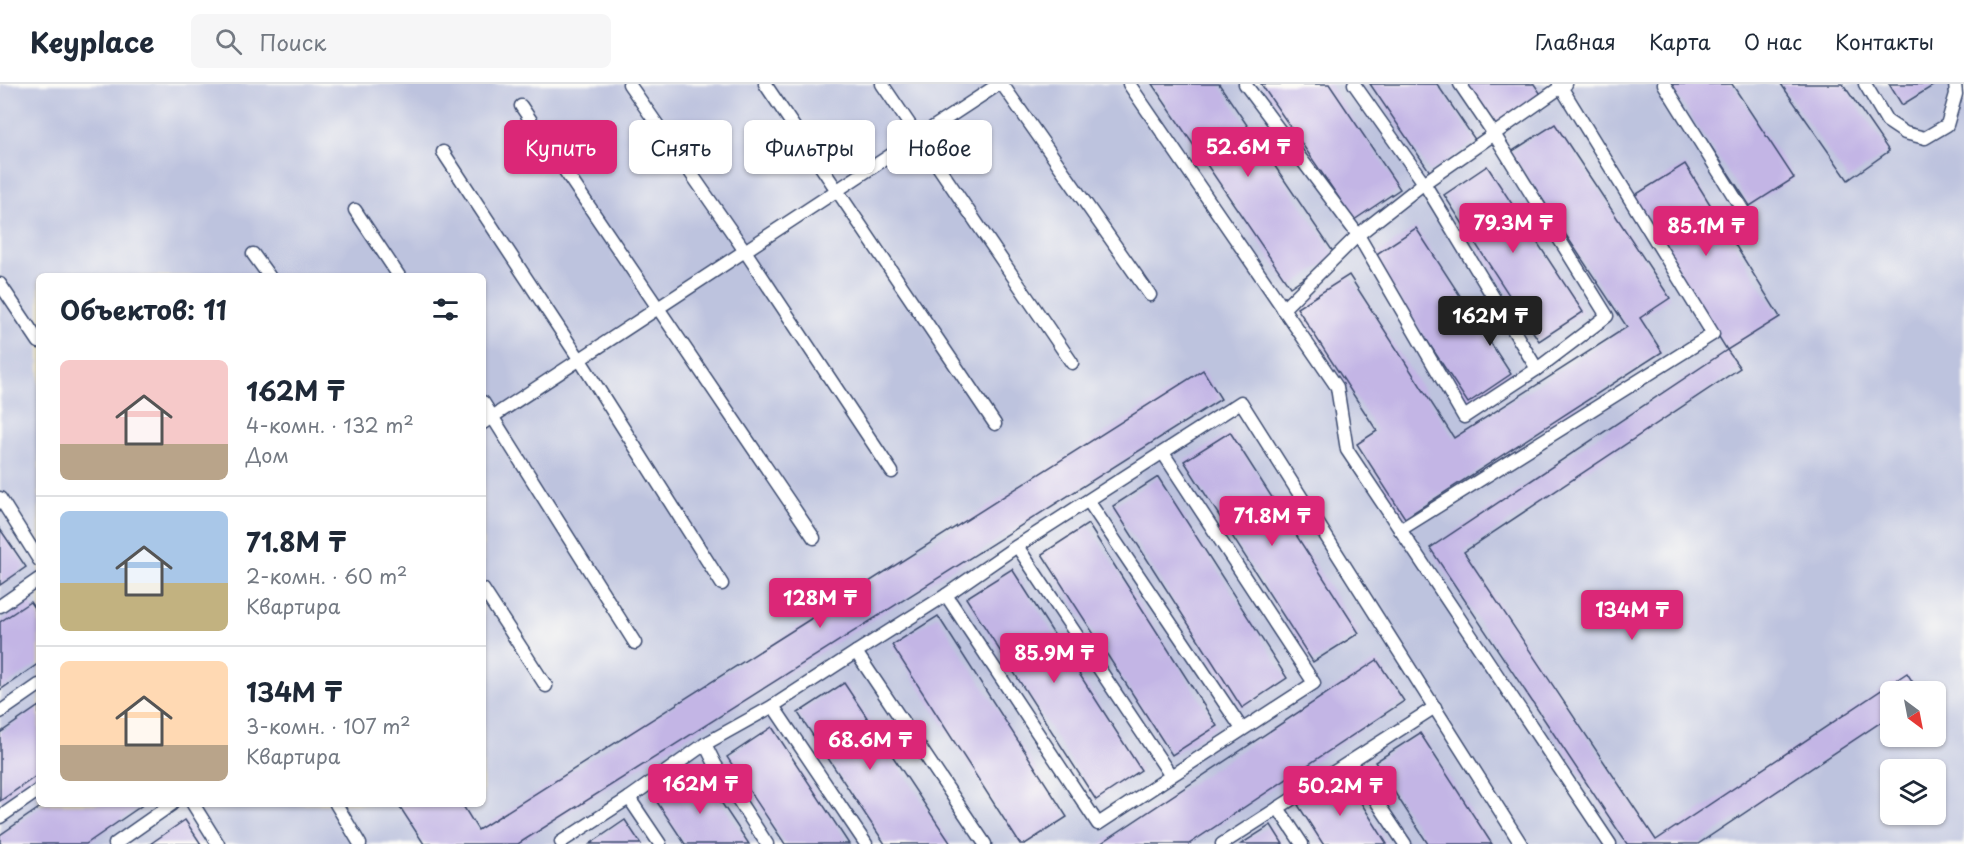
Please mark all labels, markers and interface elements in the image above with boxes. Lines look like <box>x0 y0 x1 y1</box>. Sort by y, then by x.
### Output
search box <box>191 14 611 68</box>
text: Keyplace <box>30 20 155 63</box>
icon: search <box>212 25 245 58</box>
text: Поиск <box>260 25 326 58</box>
text: Главная <box>1535 25 1616 57</box>
text: Карта <box>1649 25 1711 57</box>
text: О нас <box>1744 25 1802 57</box>
text: Контакты <box>1835 25 1934 57</box>
chip: Купить <box>504 120 617 174</box>
chip: Снять <box>629 120 732 174</box>
chip: Фильтры <box>744 120 875 174</box>
chip: Новое <box>887 120 992 174</box>
pin: 52.6M ₸ <box>1193 127 1303 178</box>
text: 52.6M ₸ <box>1206 131 1290 161</box>
pin: 79.3M ₸ <box>1458 203 1568 254</box>
pin: 85.1M ₸ <box>1651 206 1761 257</box>
text: 79.3M ₸ <box>1473 207 1553 237</box>
text: 85.1M ₸ <box>1667 210 1745 240</box>
text: Объектов: 11 <box>60 290 227 329</box>
icon: filters <box>429 293 462 326</box>
pin: 162M ₸ <box>1441 296 1539 347</box>
text: 162M ₸ <box>1452 300 1528 330</box>
text: 162M ₸ <box>246 371 344 410</box>
icon: home <box>108 384 180 456</box>
text: 4-комн. · 132 m² <box>246 410 414 440</box>
text: Дом <box>246 440 289 470</box>
pin: 71.8M ₸ <box>1217 496 1327 547</box>
text: 71.8M ₸ <box>1234 500 1310 530</box>
text: 71.8M ₸ <box>246 522 346 561</box>
icon: home <box>108 535 180 607</box>
text: 2-комн. · 60 m² <box>246 561 407 591</box>
pin: 128M ₸ <box>771 578 869 629</box>
text: 128M ₸ <box>783 582 857 612</box>
pin: 134M ₸ <box>1583 590 1681 641</box>
text: Квартира <box>246 591 340 621</box>
text: 134M ₸ <box>1595 594 1669 624</box>
pin: 85.9M ₸ <box>999 633 1109 684</box>
text: 85.9M ₸ <box>1014 637 1094 667</box>
text: 134M ₸ <box>246 672 342 711</box>
north arrow <box>1880 681 1946 747</box>
map controls <box>1880 681 1946 825</box>
icon: home <box>108 685 180 757</box>
text: 3-комн. · 107 m² <box>246 711 411 741</box>
pin: 68.6M ₸ <box>815 720 925 771</box>
text: 68.6M ₸ <box>828 724 912 754</box>
text: Квартира <box>246 741 340 771</box>
button: layers <box>1880 759 1946 825</box>
pin: 162M ₸ <box>651 764 749 815</box>
pin: 50.2M ₸ <box>1285 766 1395 817</box>
text: 162M ₸ <box>662 768 738 798</box>
text: 50.2M ₸ <box>1297 770 1383 800</box>

